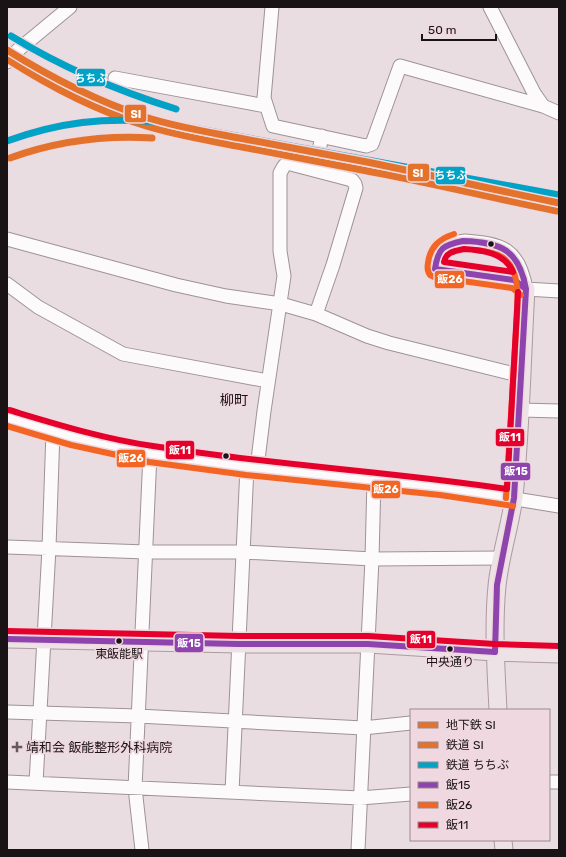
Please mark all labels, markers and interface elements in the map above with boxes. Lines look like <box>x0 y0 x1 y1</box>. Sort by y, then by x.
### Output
scale bar <box>422 16 496 42</box>
text: 50 m <box>428 23 456 37</box>
line badge: ちちぶ <box>76 68 106 87</box>
text: ちちぶ <box>75 72 108 85</box>
line badge: SI <box>124 104 147 123</box>
text: SI <box>131 108 141 121</box>
line badge: SI <box>407 163 430 182</box>
line badge: ちちぶ <box>435 166 466 185</box>
text: SI <box>413 167 423 180</box>
text: ちちぶ <box>435 169 468 182</box>
unlabelled marker <box>486 239 496 249</box>
line badge: 飯26 <box>434 270 465 289</box>
text: 飯26 <box>436 273 463 286</box>
district label: 柳町 <box>220 392 248 409</box>
line badge: 飯11 <box>495 428 525 447</box>
text: 飯11 <box>498 431 521 444</box>
line badge: 飯11 <box>165 440 195 460</box>
text: 飯11 <box>168 444 191 457</box>
line badge: 飯26 <box>116 449 146 468</box>
unlabelled marker <box>221 451 231 461</box>
text: 飯26 <box>117 452 144 465</box>
line badge: 飯15 <box>500 462 531 481</box>
text: 飯15 <box>503 465 528 478</box>
line badge: 飯26 <box>371 480 401 499</box>
text: 飯26 <box>372 483 399 496</box>
line badge: 飯11 <box>406 630 436 649</box>
line badge: 飯15 <box>174 633 204 653</box>
text: 飯11 <box>409 633 432 646</box>
marker: 東飯能駅 <box>114 636 124 646</box>
text: 飯15 <box>176 637 201 650</box>
marker: 中央通り <box>445 644 455 654</box>
place label: 東飯能駅 <box>95 647 143 661</box>
place label: 中央通り <box>426 655 474 669</box>
legend <box>410 709 550 841</box>
text: 地下鉄 SI <box>446 718 496 732</box>
text: 鉄道 SI <box>446 738 484 752</box>
place label: 靖和会 飯能整形外科病院 <box>26 740 172 755</box>
marker: 靖和会 飯能整形外科病院 <box>11 741 23 753</box>
text: 鉄道 ちちぶ <box>446 758 509 772</box>
text: 飯15 <box>446 778 470 792</box>
text: 飯26 <box>446 798 472 812</box>
text: 飯11 <box>446 818 468 832</box>

